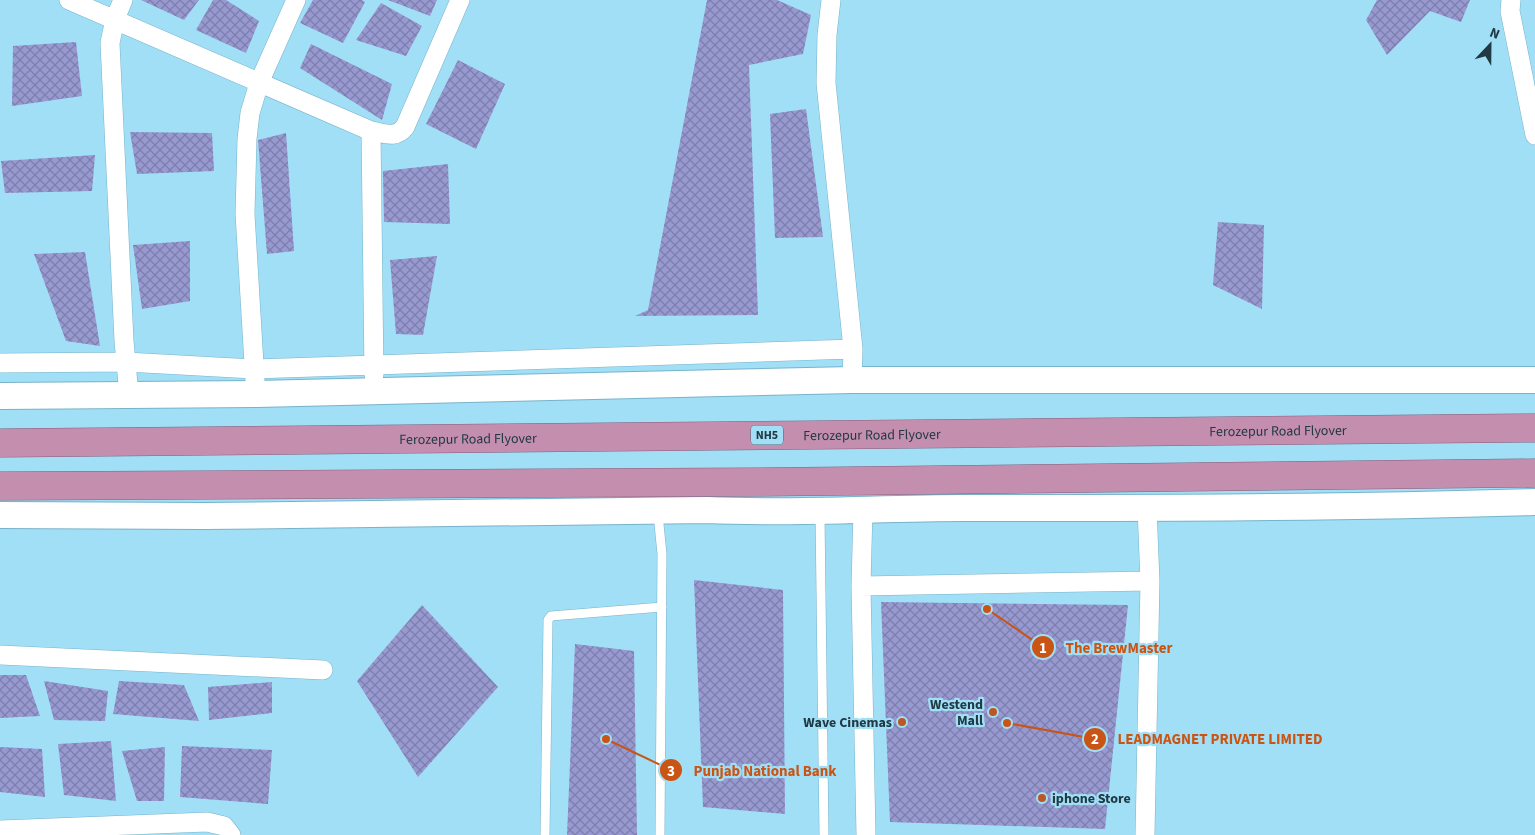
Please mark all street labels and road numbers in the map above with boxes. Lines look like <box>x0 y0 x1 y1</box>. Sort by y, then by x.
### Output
street label: Ferozepur Road Flyover <box>1209 421 1347 442</box>
street label: Ferozepur Road Flyover <box>803 425 941 446</box>
road number: NH5 <box>751 426 783 444</box>
street label: Ferozepur Road Flyover <box>399 429 537 450</box>

